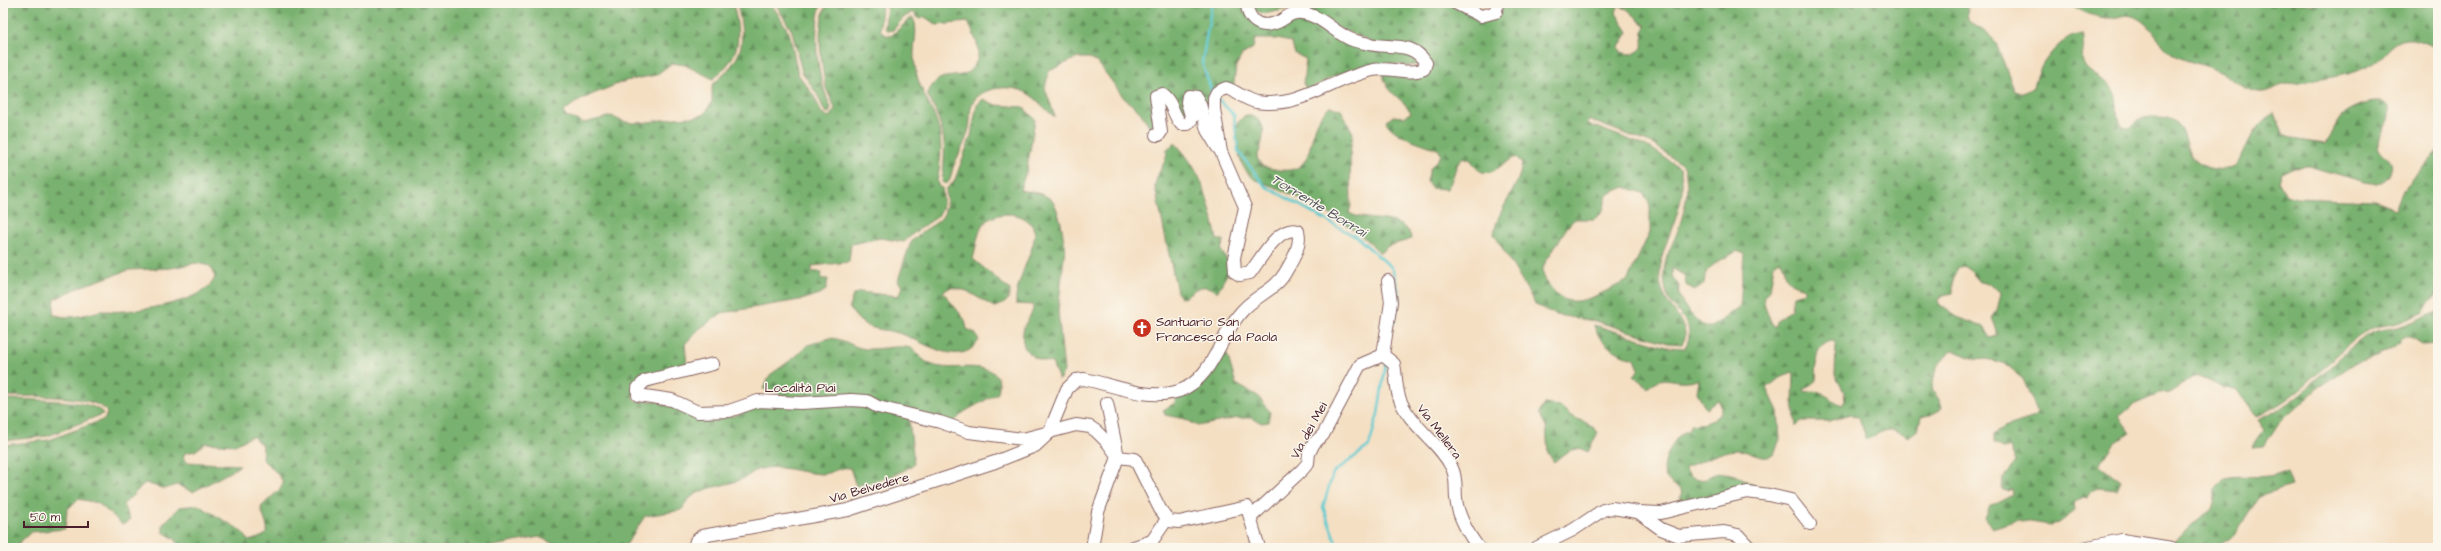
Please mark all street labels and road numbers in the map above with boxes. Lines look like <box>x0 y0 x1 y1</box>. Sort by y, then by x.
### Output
street label: Località Piai <box>764 379 836 397</box>
street label: Via dei Mei <box>1286 399 1332 462</box>
street label: Via Mellera <box>1413 400 1466 463</box>
street label: Via Belvedere <box>827 468 911 508</box>

